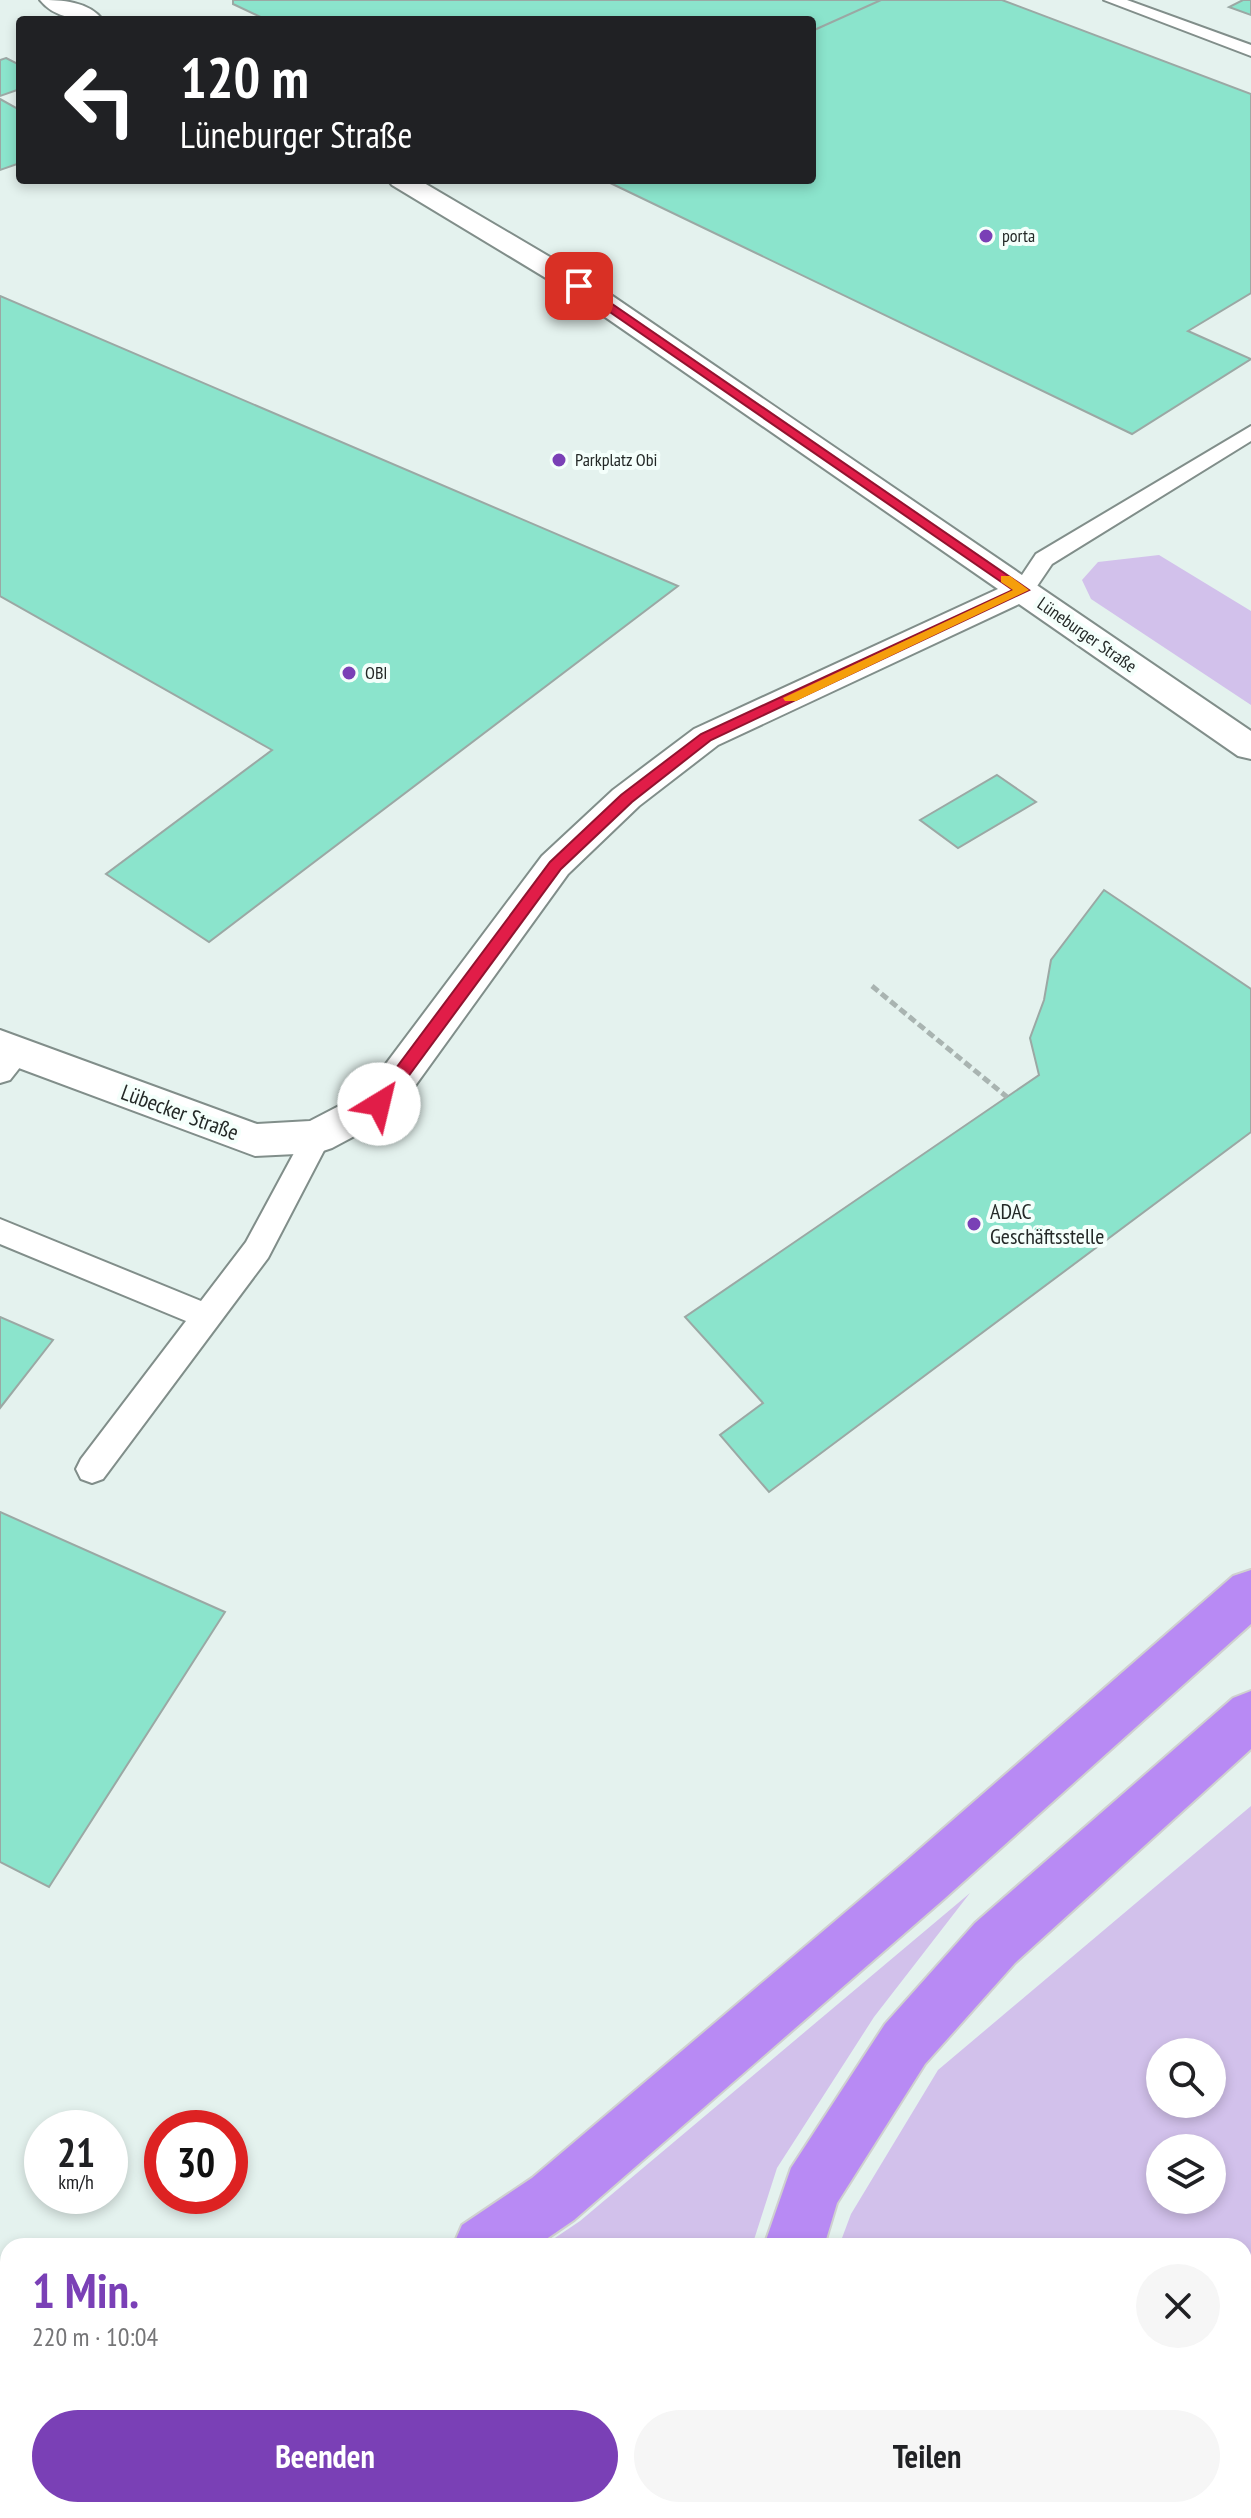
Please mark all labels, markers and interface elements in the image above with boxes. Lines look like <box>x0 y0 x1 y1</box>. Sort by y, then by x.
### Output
text: 120 m <box>180 41 309 113</box>
icon: left <box>48 48 152 152</box>
text: Lüneburger Straße <box>180 111 412 158</box>
place label: porta <box>1002 224 1035 247</box>
marker: porta <box>977 227 995 245</box>
pin <box>545 252 613 320</box>
icon: arrive <box>557 264 601 308</box>
place label: Parkplatz Obi <box>575 448 657 471</box>
marker: Parkplatz Obi <box>550 451 568 469</box>
street label: Lüneburger Straße <box>1033 592 1141 677</box>
place label: OBI <box>365 661 388 684</box>
marker: OBI <box>340 664 358 682</box>
position arrow <box>337 1062 421 1146</box>
street label: Lübecker Straße <box>117 1078 243 1146</box>
place label: ADAC Geschäftsstelle <box>990 1197 1104 1250</box>
marker: ADAC Geschäftsstelle <box>965 1215 983 1233</box>
map controls <box>1146 2038 1226 2214</box>
button: search <box>1146 2038 1226 2118</box>
speed limit sign: 30 <box>144 2110 248 2214</box>
text: 21 <box>57 2126 95 2178</box>
button: layers <box>1146 2134 1226 2214</box>
text: km/h <box>58 2169 94 2195</box>
text: 1 Min. <box>32 2259 139 2321</box>
button: close <box>1136 2264 1220 2348</box>
text: 220 m · 10:04 <box>32 2320 158 2353</box>
button: Beenden <box>32 2410 618 2502</box>
button: Teilen <box>634 2410 1220 2502</box>

